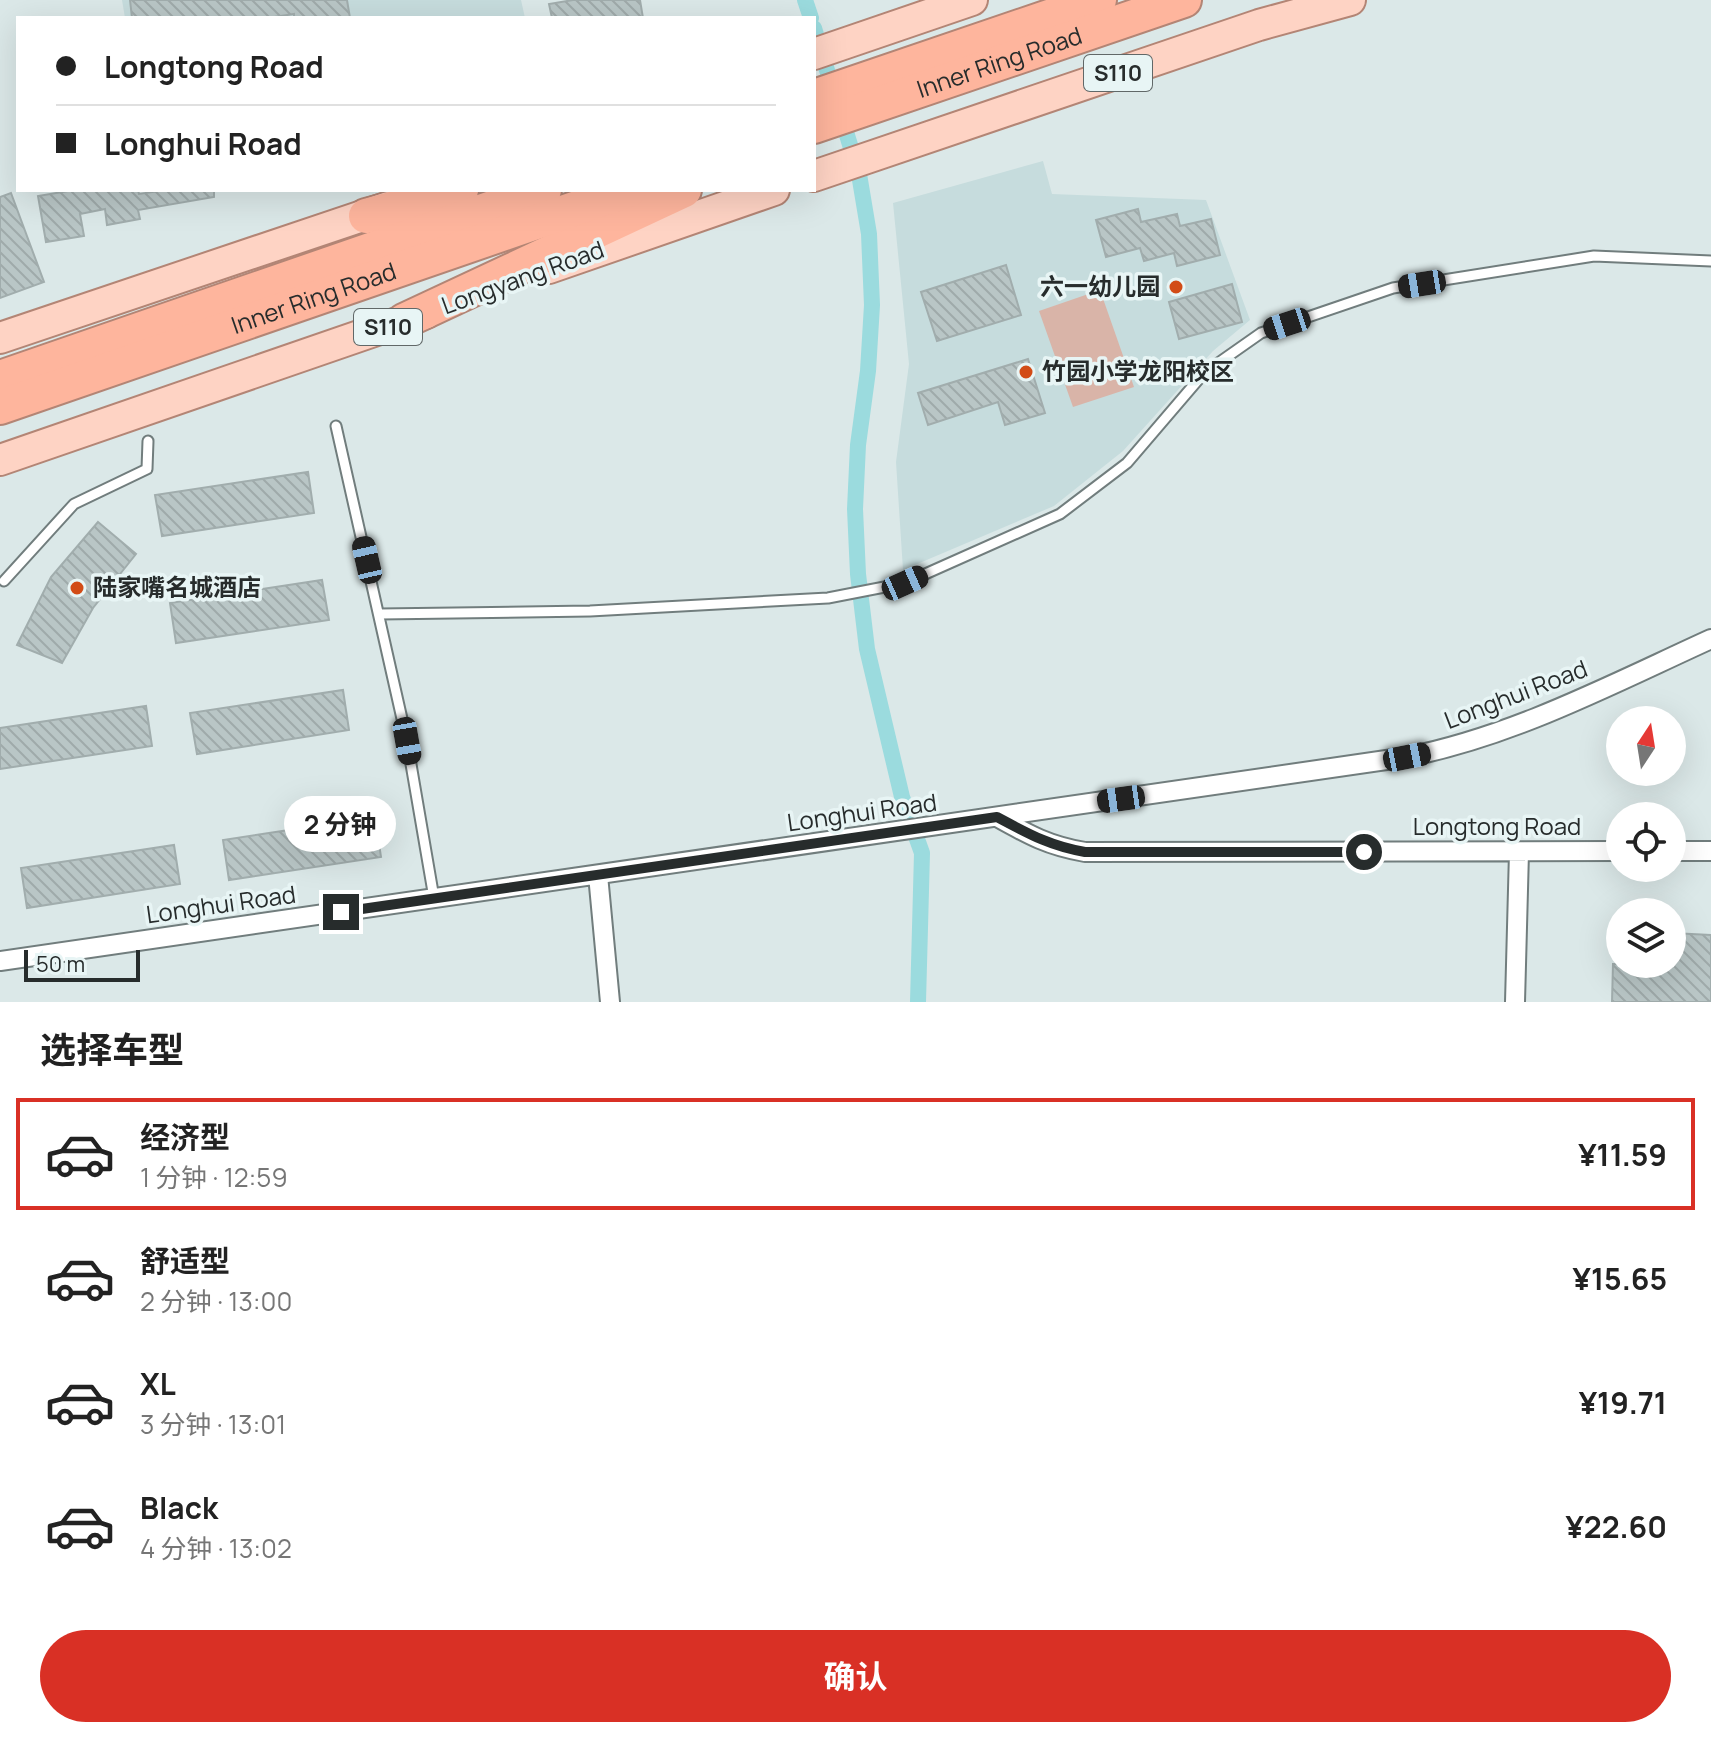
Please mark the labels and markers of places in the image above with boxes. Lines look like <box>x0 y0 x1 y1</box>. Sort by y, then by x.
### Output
place label: 六一幼儿园 <box>1040 269 1160 302</box>
marker: 六一幼儿园 <box>1167 278 1185 296</box>
place label: 竹园小学龙阳校区 <box>1042 354 1234 387</box>
marker: 竹园小学龙阳校区 <box>1017 363 1035 381</box>
place label: 陆家嘴名城酒店 <box>93 570 261 603</box>
marker: 陆家嘴名城酒店 <box>68 579 86 597</box>

